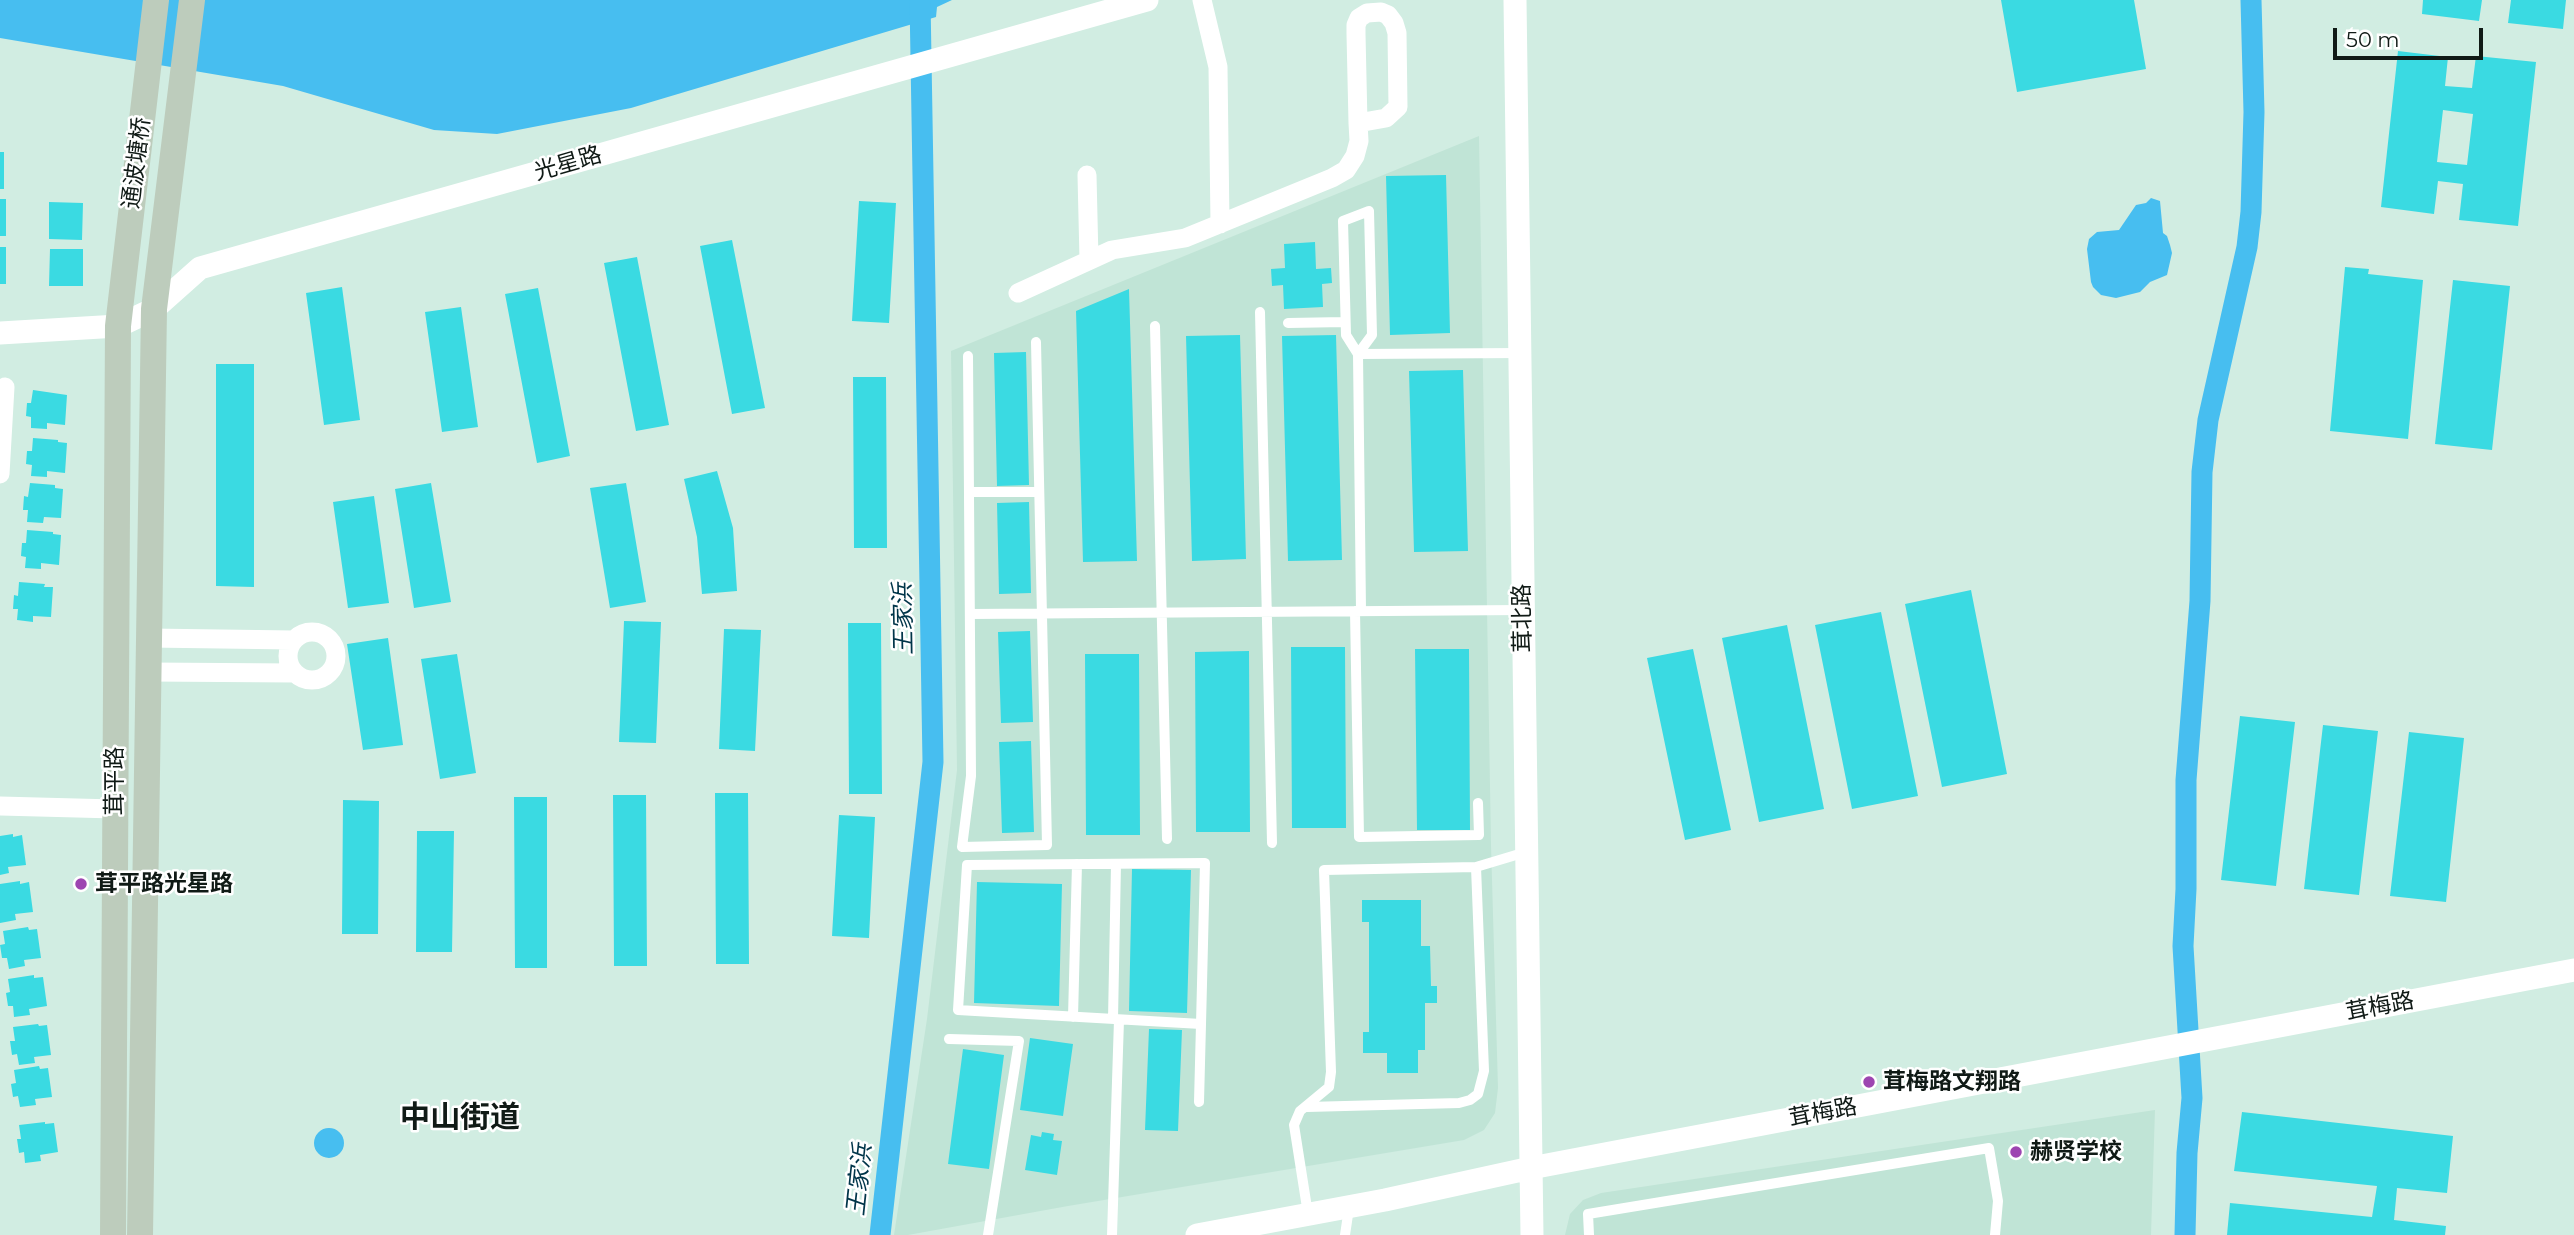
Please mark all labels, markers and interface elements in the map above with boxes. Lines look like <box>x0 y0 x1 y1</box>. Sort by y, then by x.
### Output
scale bar <box>2336 14 2486 58</box>
text: 50 m <box>2346 27 2400 52</box>
street label: 通波塘桥 <box>118 116 156 210</box>
street label: 光星路 <box>531 141 605 187</box>
water label: 王家浜 <box>889 583 919 655</box>
street label: 茸北路 <box>1509 583 1537 653</box>
street label: 茸平路 <box>101 747 129 815</box>
place label: 茸平路光星路 <box>95 870 233 898</box>
marker: 茸平路光星路 <box>73 876 89 892</box>
street label: 茸梅路 <box>2344 987 2416 1027</box>
place label: 茸梅路文翔路 <box>1883 1068 2021 1096</box>
marker: 茸梅路文翔路 <box>1861 1074 1877 1090</box>
street label: 茸梅路 <box>1787 1093 1859 1133</box>
district label: 中山街道 <box>400 1100 520 1136</box>
place label: 赫贤学校 <box>2030 1138 2122 1166</box>
water label: 王家浜 <box>842 1143 878 1217</box>
marker: 赫贤学校 <box>2008 1144 2024 1160</box>

